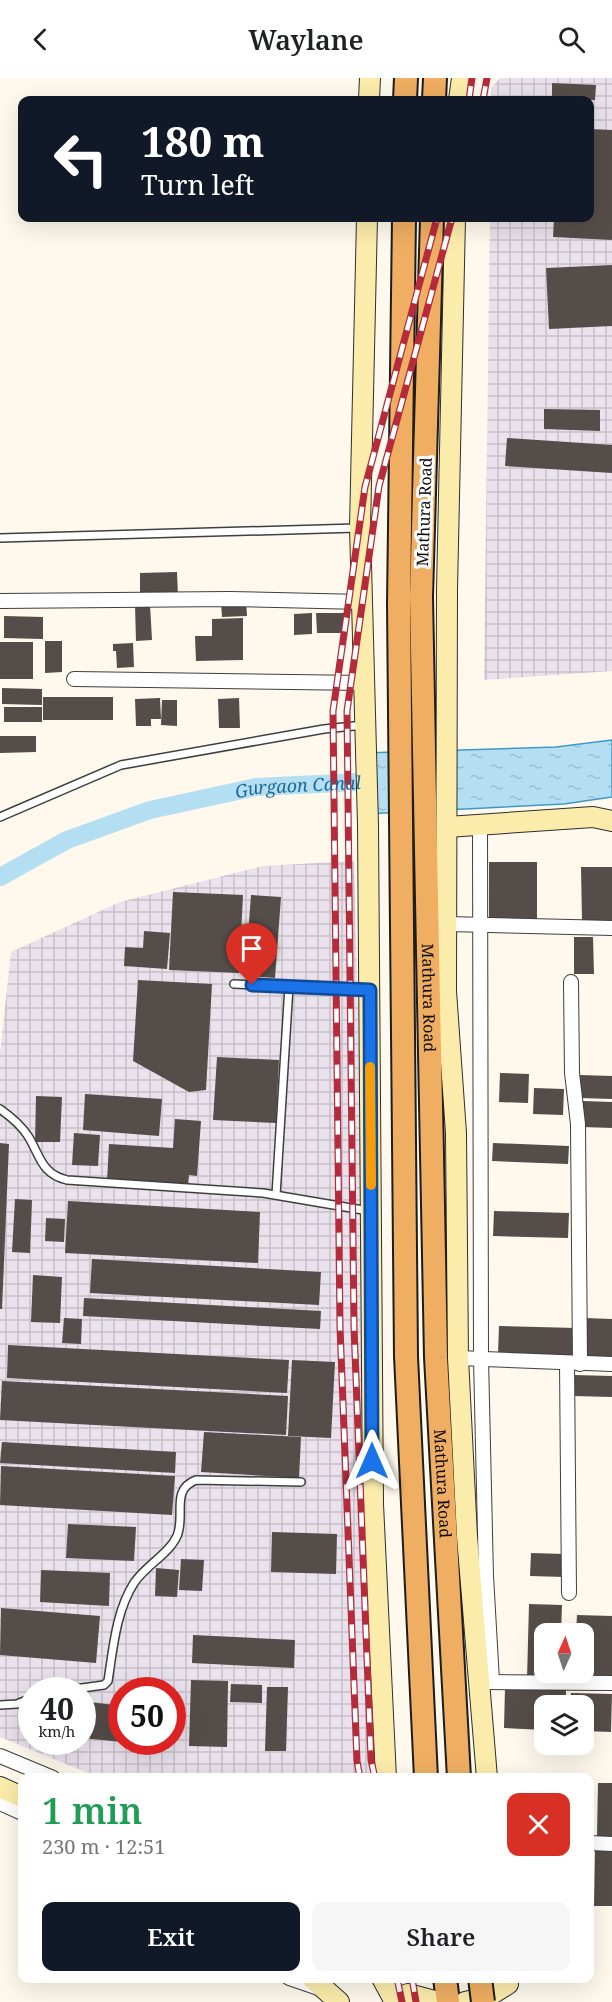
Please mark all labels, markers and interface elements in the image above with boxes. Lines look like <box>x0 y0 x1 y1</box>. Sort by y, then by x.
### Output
text: Waylane <box>248 21 364 58</box>
icon: back <box>24 23 57 56</box>
icon: search <box>555 23 588 56</box>
text: 180 m <box>141 112 265 169</box>
icon: left <box>42 120 120 198</box>
text: Turn left <box>141 166 254 203</box>
street label: Mathura Road <box>411 457 437 567</box>
water label: Gurgaon Canal <box>232 770 362 803</box>
pin <box>226 923 277 985</box>
icon: arrive <box>235 932 268 965</box>
street label: Mathura Road <box>417 943 441 1053</box>
street label: Mathura Road <box>429 1428 457 1539</box>
position arrow <box>340 1429 404 1493</box>
north arrow <box>534 1623 594 1683</box>
map controls <box>534 1623 594 1755</box>
speed limit sign: 50 <box>108 1677 186 1755</box>
text: 40 <box>40 1688 74 1729</box>
button: layers <box>534 1695 594 1755</box>
text: km/h <box>39 1721 75 1741</box>
text: 1 min <box>42 1786 143 1835</box>
button: close <box>507 1793 570 1856</box>
text: 230 m · 12:51 <box>42 1833 165 1860</box>
button: Exit <box>42 1902 300 1971</box>
button: Share <box>312 1902 570 1971</box>

